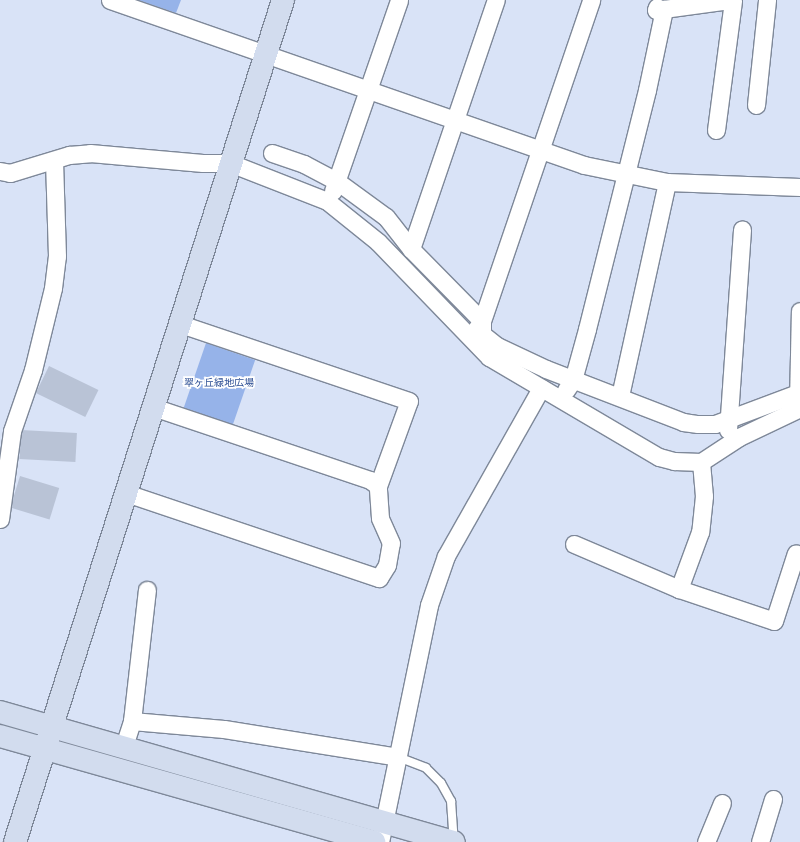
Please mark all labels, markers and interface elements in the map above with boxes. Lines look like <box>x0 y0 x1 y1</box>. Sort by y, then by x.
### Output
park label: 翠ヶ丘緑地広場 <box>184 378 254 390</box>

